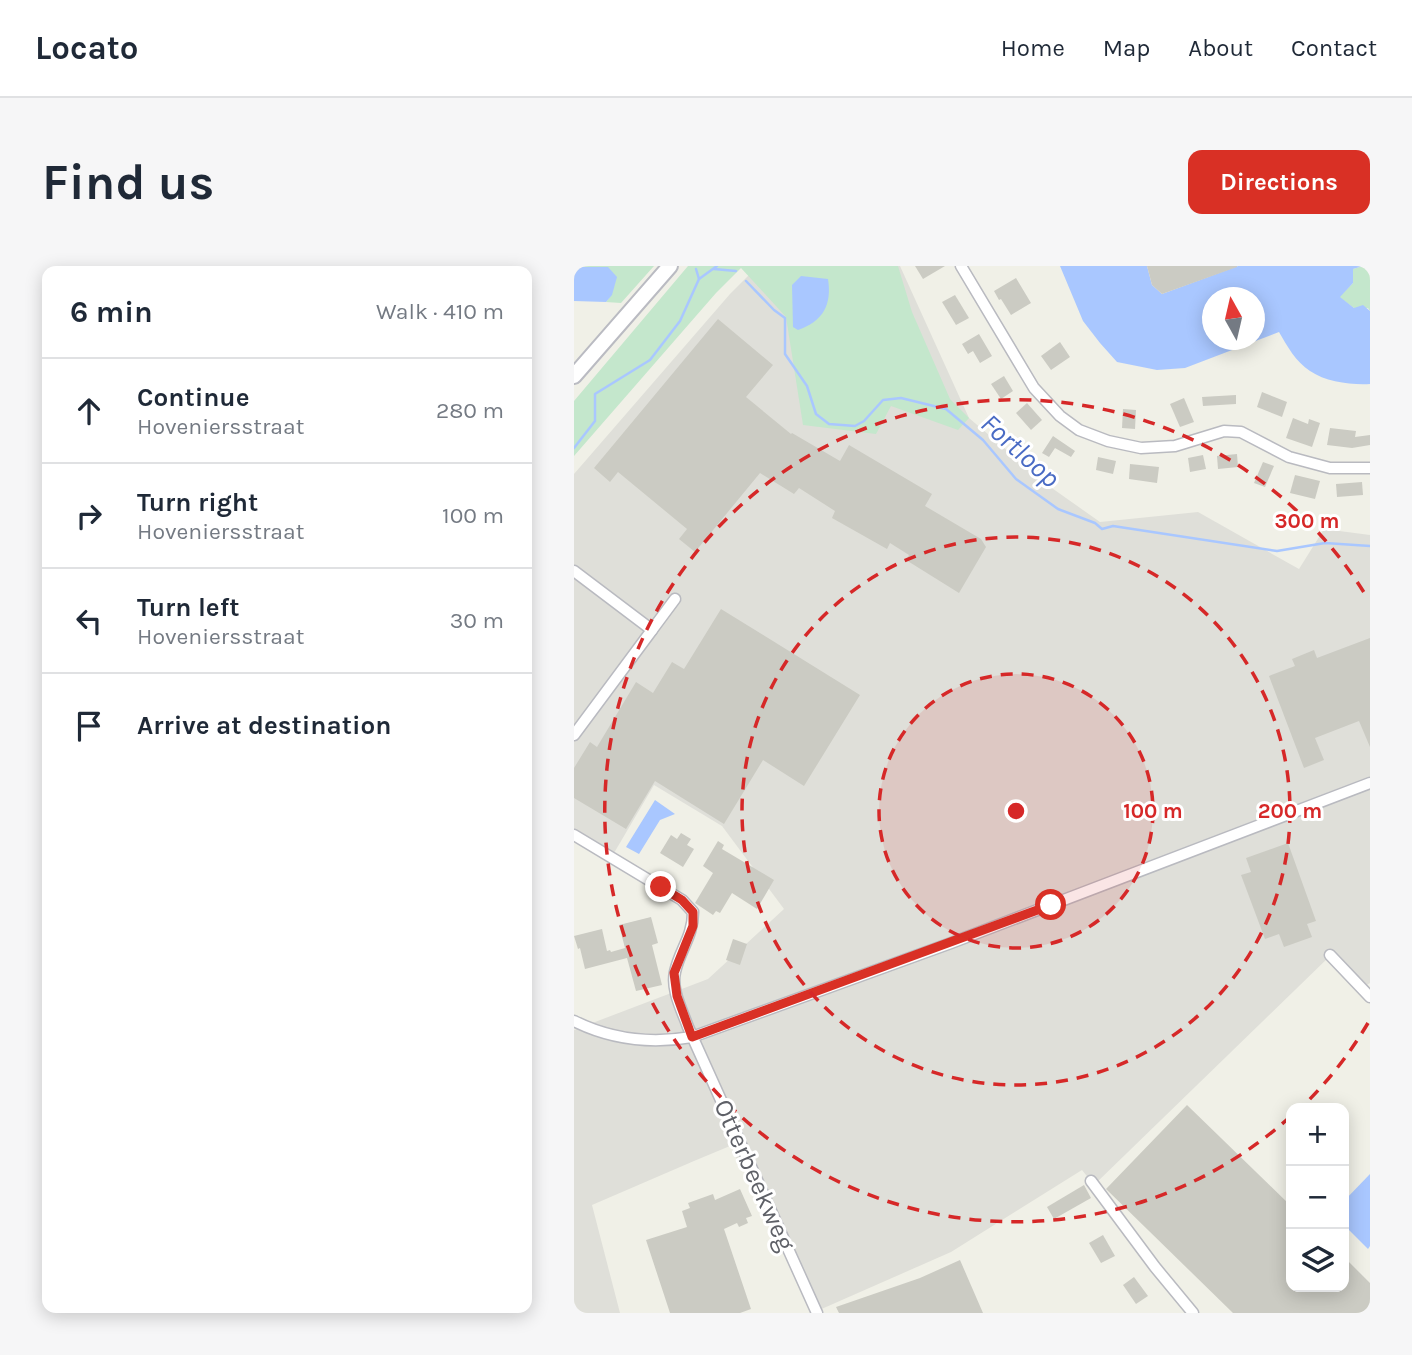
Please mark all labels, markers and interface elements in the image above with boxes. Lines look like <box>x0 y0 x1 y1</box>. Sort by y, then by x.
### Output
text: Locato <box>35 29 138 67</box>
text: Home <box>1001 34 1065 62</box>
text: Map <box>1103 34 1150 62</box>
text: About <box>1188 34 1253 62</box>
text: Contact <box>1291 34 1377 62</box>
button: Directions <box>1188 150 1370 214</box>
text: Find us <box>42 154 214 211</box>
north arrow <box>1202 287 1265 350</box>
text: 6 min <box>70 294 153 330</box>
text: Walk · 410 m <box>376 298 504 325</box>
text: Continue <box>137 382 249 413</box>
icon: ahead <box>70 392 108 430</box>
text: 280 m <box>436 397 504 424</box>
water label: Fortloop <box>974 406 1067 494</box>
text: Hoveniersstraat <box>137 413 304 440</box>
text: Turn right <box>137 487 258 518</box>
icon: right <box>70 497 108 535</box>
text: 100 m <box>442 502 504 529</box>
text: 300 m <box>1275 509 1339 533</box>
text: Hoveniersstraat <box>137 518 304 545</box>
text: Turn left <box>137 592 239 623</box>
icon: left <box>70 602 108 640</box>
text: 30 m <box>450 607 504 634</box>
text: Hoveniersstraat <box>137 623 304 650</box>
icon: arrive <box>70 707 108 745</box>
text: Arrive at destination <box>137 710 391 741</box>
centre of rings <box>1004 799 1028 823</box>
text: 100 m <box>1123 799 1183 823</box>
text: 200 m <box>1258 799 1322 823</box>
route end <box>645 871 676 902</box>
route start <box>1035 889 1066 920</box>
street label: Otterbeekweg <box>707 1095 802 1256</box>
map controls <box>1286 1103 1349 1292</box>
button: + <box>1286 1103 1349 1166</box>
button: − <box>1286 1166 1349 1229</box>
button: layers <box>1286 1229 1349 1292</box>

